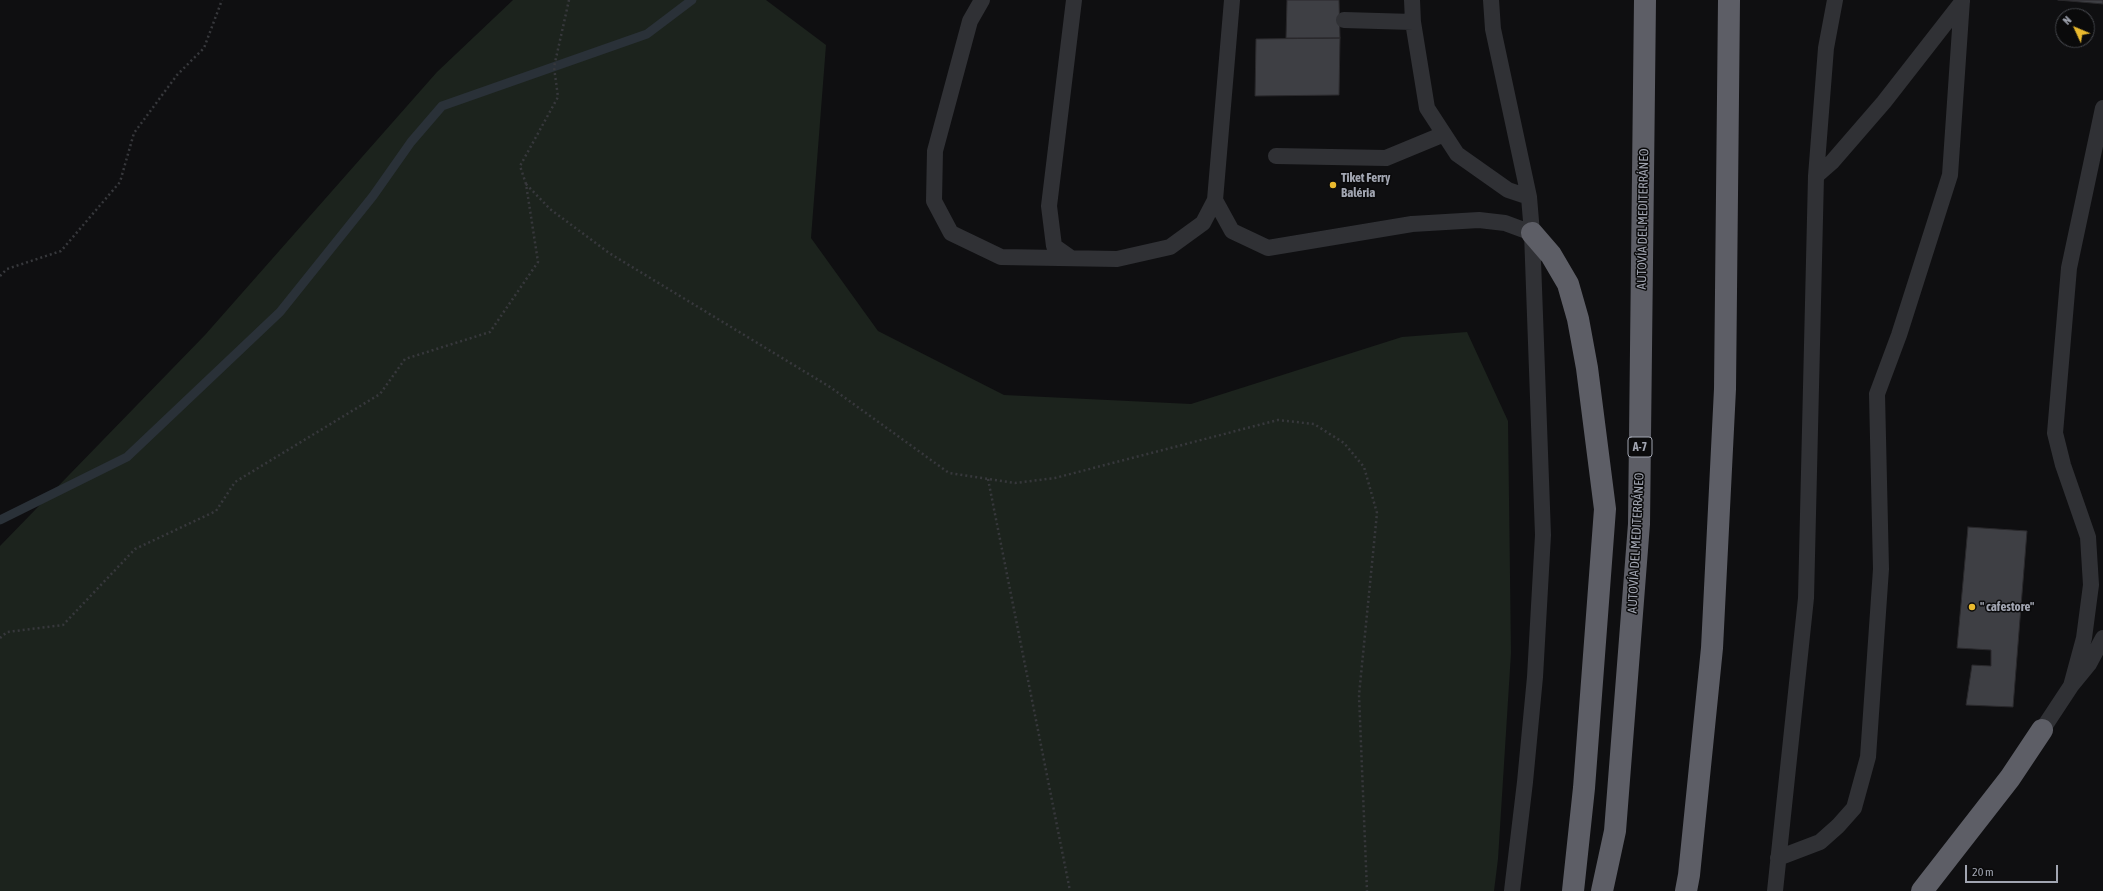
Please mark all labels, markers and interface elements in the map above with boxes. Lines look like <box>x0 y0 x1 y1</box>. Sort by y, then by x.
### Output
north arrow <box>2055 8 2095 48</box>
text: N <box>2061 14 2074 27</box>
street label: AUTOVÍA DEL MEDITERRÁNEO <box>1634 149 1652 289</box>
place label: Tiket Ferry Baléria <box>1341 170 1390 201</box>
marker: Tiket Ferry Baléria <box>1328 180 1338 190</box>
road number: A-7 <box>1628 437 1652 457</box>
street label: AUTOVÍA DEL MEDITERRÁNEO <box>1625 472 1647 614</box>
place label: " cafestore" <box>1980 599 2034 615</box>
marker: " cafestore" <box>1967 602 1977 612</box>
scale bar <box>1967 857 2060 883</box>
text: 20 m <box>1972 865 1994 879</box>

